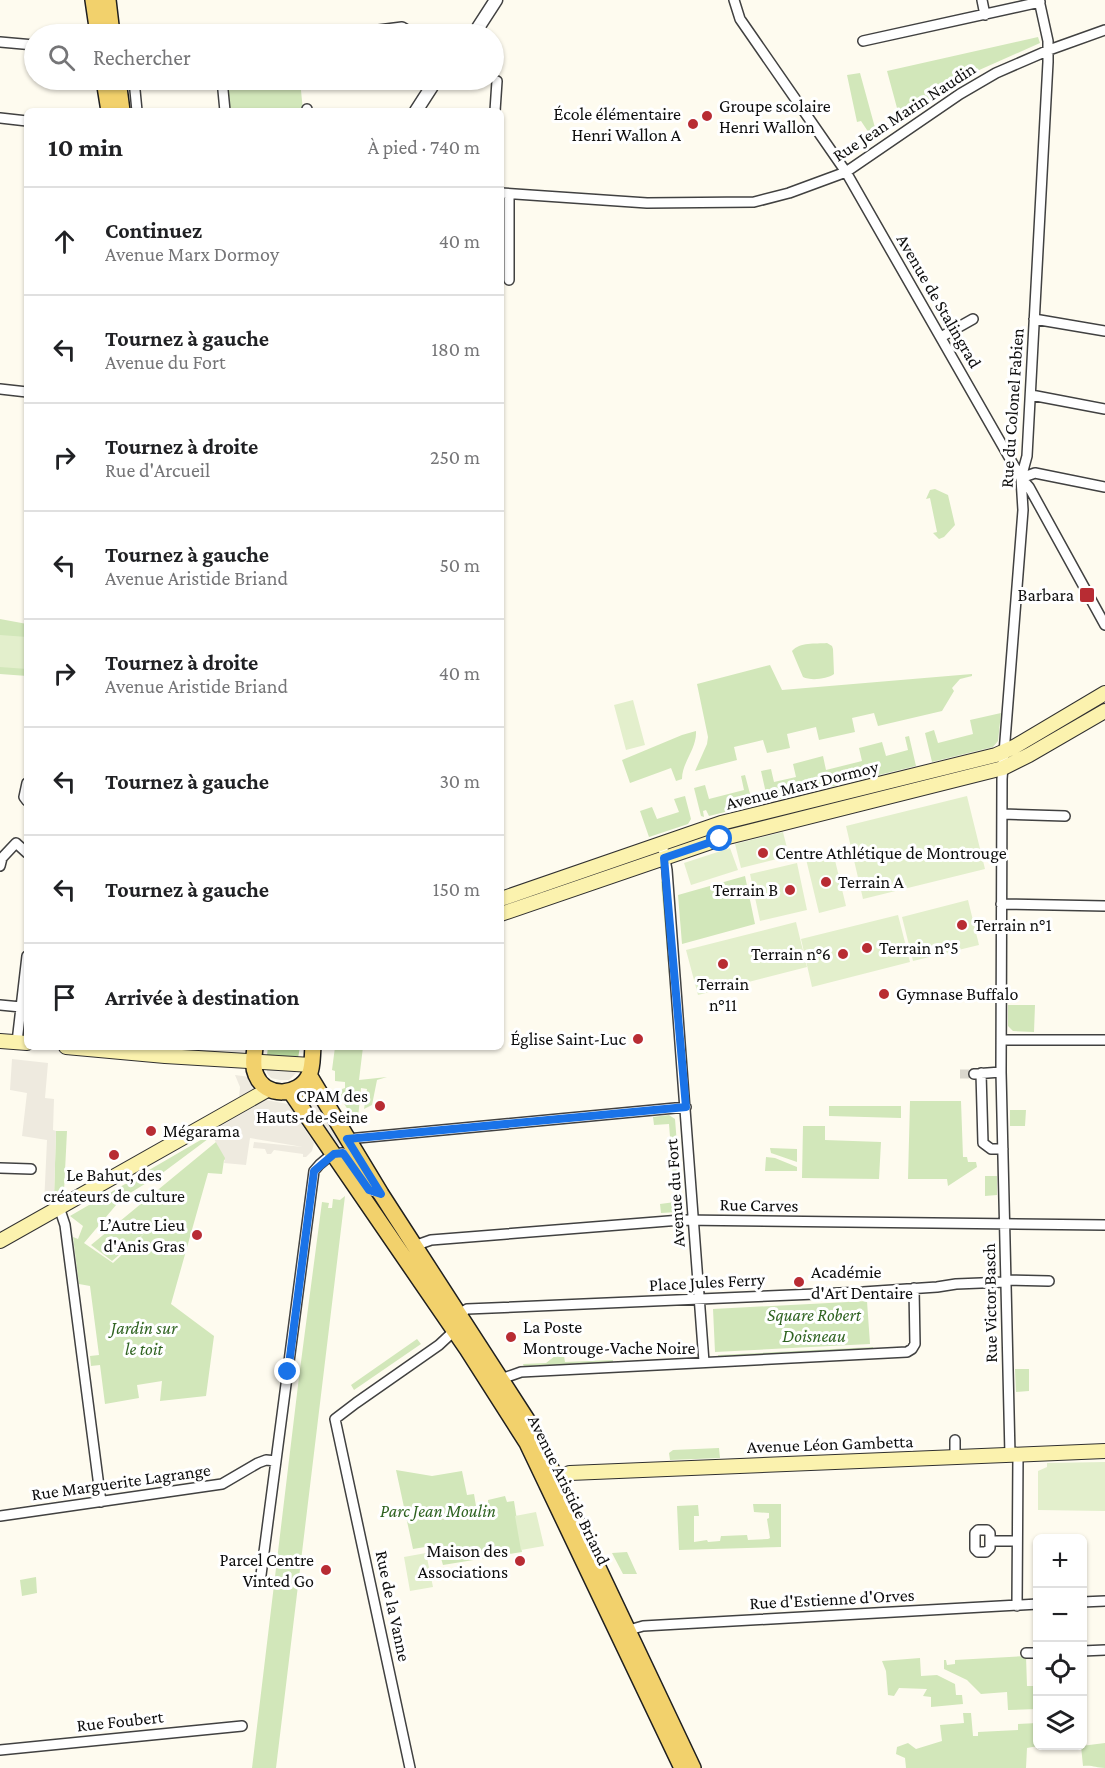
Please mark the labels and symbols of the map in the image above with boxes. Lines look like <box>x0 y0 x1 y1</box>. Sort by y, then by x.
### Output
street label: Rue Jean Marin Naudin <box>829 58 979 166</box>
place label: Groupe scolaire Henri Wallon <box>719 96 831 137</box>
place label: École élémentaire Henri Wallon A <box>553 104 682 145</box>
marker: Groupe scolaire Henri Wallon <box>700 109 714 123</box>
marker: École élémentaire Henri Wallon A <box>686 117 700 131</box>
street label: Avenue de Stalingrad <box>892 230 986 372</box>
street label: Rue du Colonel Fabien <box>996 327 1028 489</box>
place label: Barbara <box>1018 585 1074 605</box>
marker: Barbara <box>1078 586 1096 604</box>
street label: Avenue Marx Dormoy <box>724 756 881 814</box>
route start <box>706 825 732 851</box>
place label: Centre Athlétique de Montrouge <box>775 843 1007 863</box>
marker: Centre Athlétique de Montrouge <box>756 846 770 860</box>
place label: Terrain A <box>838 872 905 892</box>
marker: Terrain A <box>819 875 833 889</box>
place label: Terrain B <box>713 880 778 900</box>
marker: Terrain B <box>783 883 797 897</box>
place label: Terrain n°1 <box>974 915 1052 935</box>
marker: Terrain n°1 <box>955 918 969 932</box>
place label: Terrain n°5 <box>879 938 959 958</box>
marker: Terrain n°5 <box>860 941 874 955</box>
place label: Terrain n°6 <box>751 944 831 964</box>
marker: Terrain n°6 <box>836 947 850 961</box>
marker: Terrain n°11 <box>716 957 730 971</box>
place label: Terrain n°11 <box>697 974 749 1015</box>
place label: Gymnase Buffalo <box>896 984 1018 1004</box>
marker: Gymnase Buffalo <box>877 987 891 1001</box>
place label: Église Saint-Luc <box>510 1029 627 1049</box>
marker: Église Saint-Luc <box>631 1032 645 1046</box>
place label: CPAM des Hauts-de-Seine <box>256 1086 368 1127</box>
marker: CPAM des Hauts-de-Seine <box>373 1099 387 1113</box>
place label: Mégarama <box>163 1121 240 1141</box>
marker: Mégarama <box>144 1124 158 1138</box>
street label: Avenue du Fort <box>661 1137 689 1248</box>
marker: Le Bahut, des créateurs de culture <box>107 1148 121 1162</box>
place label: Le Bahut, des créateurs de culture <box>43 1165 185 1206</box>
street label: Rue Carves <box>719 1194 799 1216</box>
place label: L’Autre Lieu d'Anis Gras <box>99 1215 185 1256</box>
marker: L’Autre Lieu d'Anis Gras <box>190 1228 204 1242</box>
street label: Rue Victor Basch <box>979 1243 1001 1363</box>
place label: Académie d'Art Dentaire <box>811 1262 913 1303</box>
street label: Place Jules Ferry <box>648 1269 766 1295</box>
marker: Académie d'Art Dentaire <box>792 1275 806 1289</box>
park label: Square Robert Doisneau <box>767 1305 862 1346</box>
place label: La Poste Montrouge-Vache Noire <box>523 1317 695 1358</box>
park label: Jardin sur le toit <box>108 1318 178 1359</box>
marker: La Poste Montrouge-Vache Noire <box>504 1330 518 1344</box>
route end <box>274 1358 300 1384</box>
street label: Avenue Aristide Briand <box>524 1412 614 1569</box>
street label: Avenue Léon Gambetta <box>746 1431 914 1457</box>
street label: Rue Marguerite Lagrange <box>30 1459 212 1504</box>
park label: Parc Jean Moulin <box>380 1501 496 1521</box>
place label: Maison des Associations <box>418 1541 508 1582</box>
street label: Rue de la Vanne <box>371 1549 415 1663</box>
place label: Parcel Centre Vinted Go <box>220 1550 314 1591</box>
marker: Maison des Associations <box>513 1554 527 1568</box>
marker: Parcel Centre Vinted Go <box>319 1563 333 1577</box>
street label: Rue d'Estienne d'Orves <box>749 1585 915 1613</box>
street label: Rue Foubert <box>76 1706 165 1735</box>

